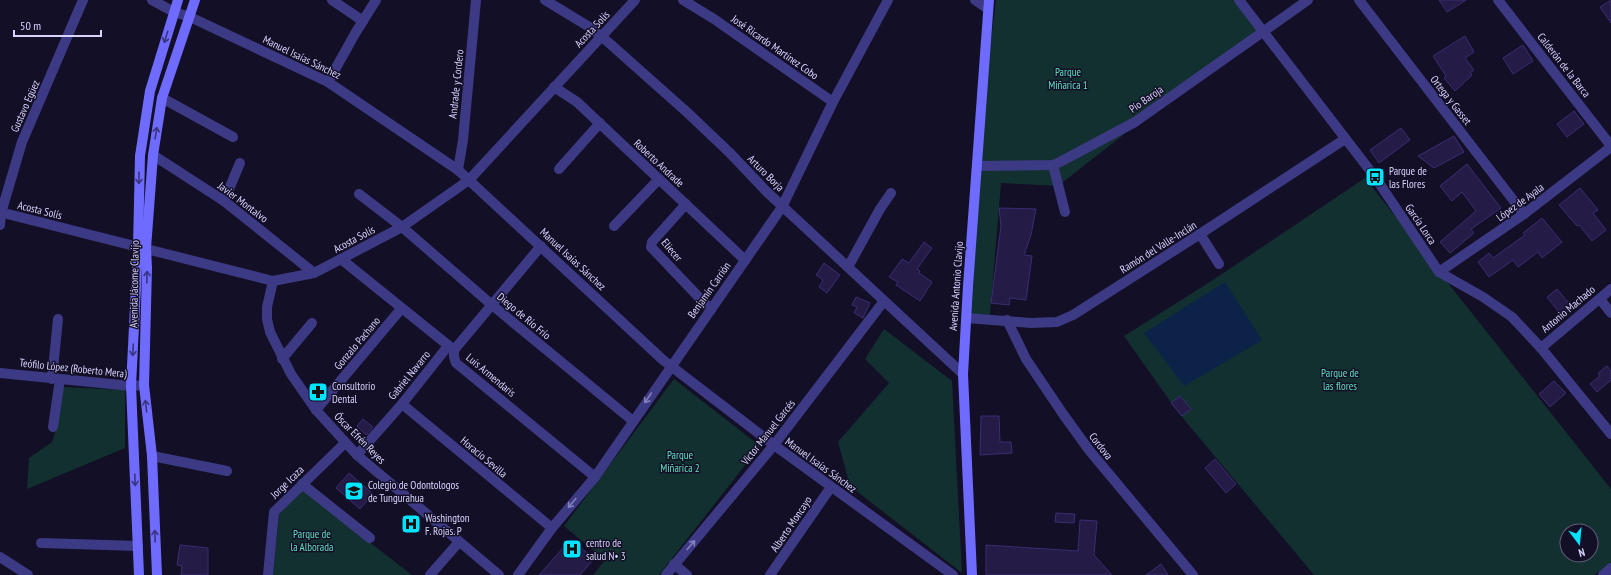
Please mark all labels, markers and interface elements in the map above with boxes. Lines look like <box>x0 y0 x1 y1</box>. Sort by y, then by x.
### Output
street label: Acosta Solís <box>571 8 613 50</box>
street label: José Ricardo Martínez Cobo <box>728 11 822 82</box>
scale bar <box>14 12 101 38</box>
text: 50 m <box>20 18 41 33</box>
one-way arrow <box>162 30 169 43</box>
street label: Calderón de la Barca <box>1534 30 1594 100</box>
street label: Manuel Isaías Sánchez <box>261 32 343 82</box>
street label: Andrade y Cordero <box>445 48 467 119</box>
park label: Parque Miñarica 1 <box>1048 65 1088 92</box>
street label: Ortega y Gasset <box>1427 72 1475 128</box>
street label: Gustavo Egüez <box>7 78 43 134</box>
street label: Pío Baroja <box>1126 82 1166 116</box>
one-way arrow <box>152 127 160 140</box>
street label: Roberto Andrade <box>631 136 687 190</box>
street label: Arturo Borja <box>745 152 787 194</box>
place label: Parque de las Flores <box>1389 164 1427 191</box>
bus stop icon: Parque de las Flores <box>1364 166 1386 188</box>
one-way arrow <box>135 171 143 184</box>
street label: Javier Montalvo <box>214 178 271 226</box>
street label: López de Ayala <box>1493 180 1547 224</box>
street label: Acosta Solís <box>16 198 64 222</box>
street label: García Lorca <box>1402 201 1440 247</box>
street label: Ramón del Valle-Inclán <box>1117 218 1199 276</box>
street label: Acosta Solís <box>331 222 377 256</box>
street label: Manuel Isaías Sánchez <box>537 225 609 293</box>
street label: Eliecer <box>658 236 686 264</box>
street label: Avenida Jácome Clavijo <box>126 240 142 328</box>
street label: Avenida Antonio Clavijo <box>946 240 966 331</box>
street label: Benjamín Carrión <box>685 259 734 321</box>
one-way arrow <box>143 271 150 284</box>
street label: Antonio Machado <box>1538 282 1598 336</box>
street label: Diego de Río Frío <box>494 290 554 343</box>
street label: Gonzalo Pachano <box>331 313 383 372</box>
one-way arrow <box>129 343 136 356</box>
street label: Gabriel Navarro <box>385 347 433 402</box>
street label: Luis Armendaris <box>463 350 519 400</box>
street label: Teófilo López (Roberto Mera) <box>19 355 128 381</box>
park label: Parque de las flores <box>1321 366 1359 393</box>
place label: Consultorio Dental <box>332 379 375 406</box>
pharmacy icon: Consultorio Dental <box>307 381 329 403</box>
one-way arrow <box>644 392 652 404</box>
street label: Víctor Manuel Garcés <box>737 396 798 468</box>
one-way arrow <box>142 400 150 413</box>
street label: Óscar Efrén Reyes <box>331 409 389 467</box>
street label: Cordova <box>1086 430 1116 462</box>
street label: Horacio Sevilla <box>458 433 510 481</box>
street label: Manuel Isaías Sánchez <box>782 434 860 496</box>
park label: Parque Miñarica 2 <box>660 448 700 475</box>
street label: Jorge Icaza <box>267 463 307 502</box>
one-way arrow <box>132 473 139 486</box>
place label: Colegio de Odontologos de Tungurahua <box>368 478 459 505</box>
school or university icon: Colegio de Odontologos de Tungurahua <box>343 480 365 502</box>
street label: Alberto Moncayo <box>767 493 815 555</box>
one-way arrow <box>568 498 577 509</box>
place label: Washington F. Rojas. P <box>425 511 470 538</box>
hospital icon: Washington F. Rojas. P <box>400 513 422 535</box>
north arrow <box>1559 523 1599 563</box>
park label: Parque de la Alborada <box>291 527 333 554</box>
one-way arrow <box>151 530 159 543</box>
place label: centro de salud N• 3 <box>586 536 626 563</box>
hospital icon: centro de salud N• 3 <box>561 538 583 560</box>
one-way arrow <box>686 540 695 550</box>
text: N <box>1577 545 1587 560</box>

